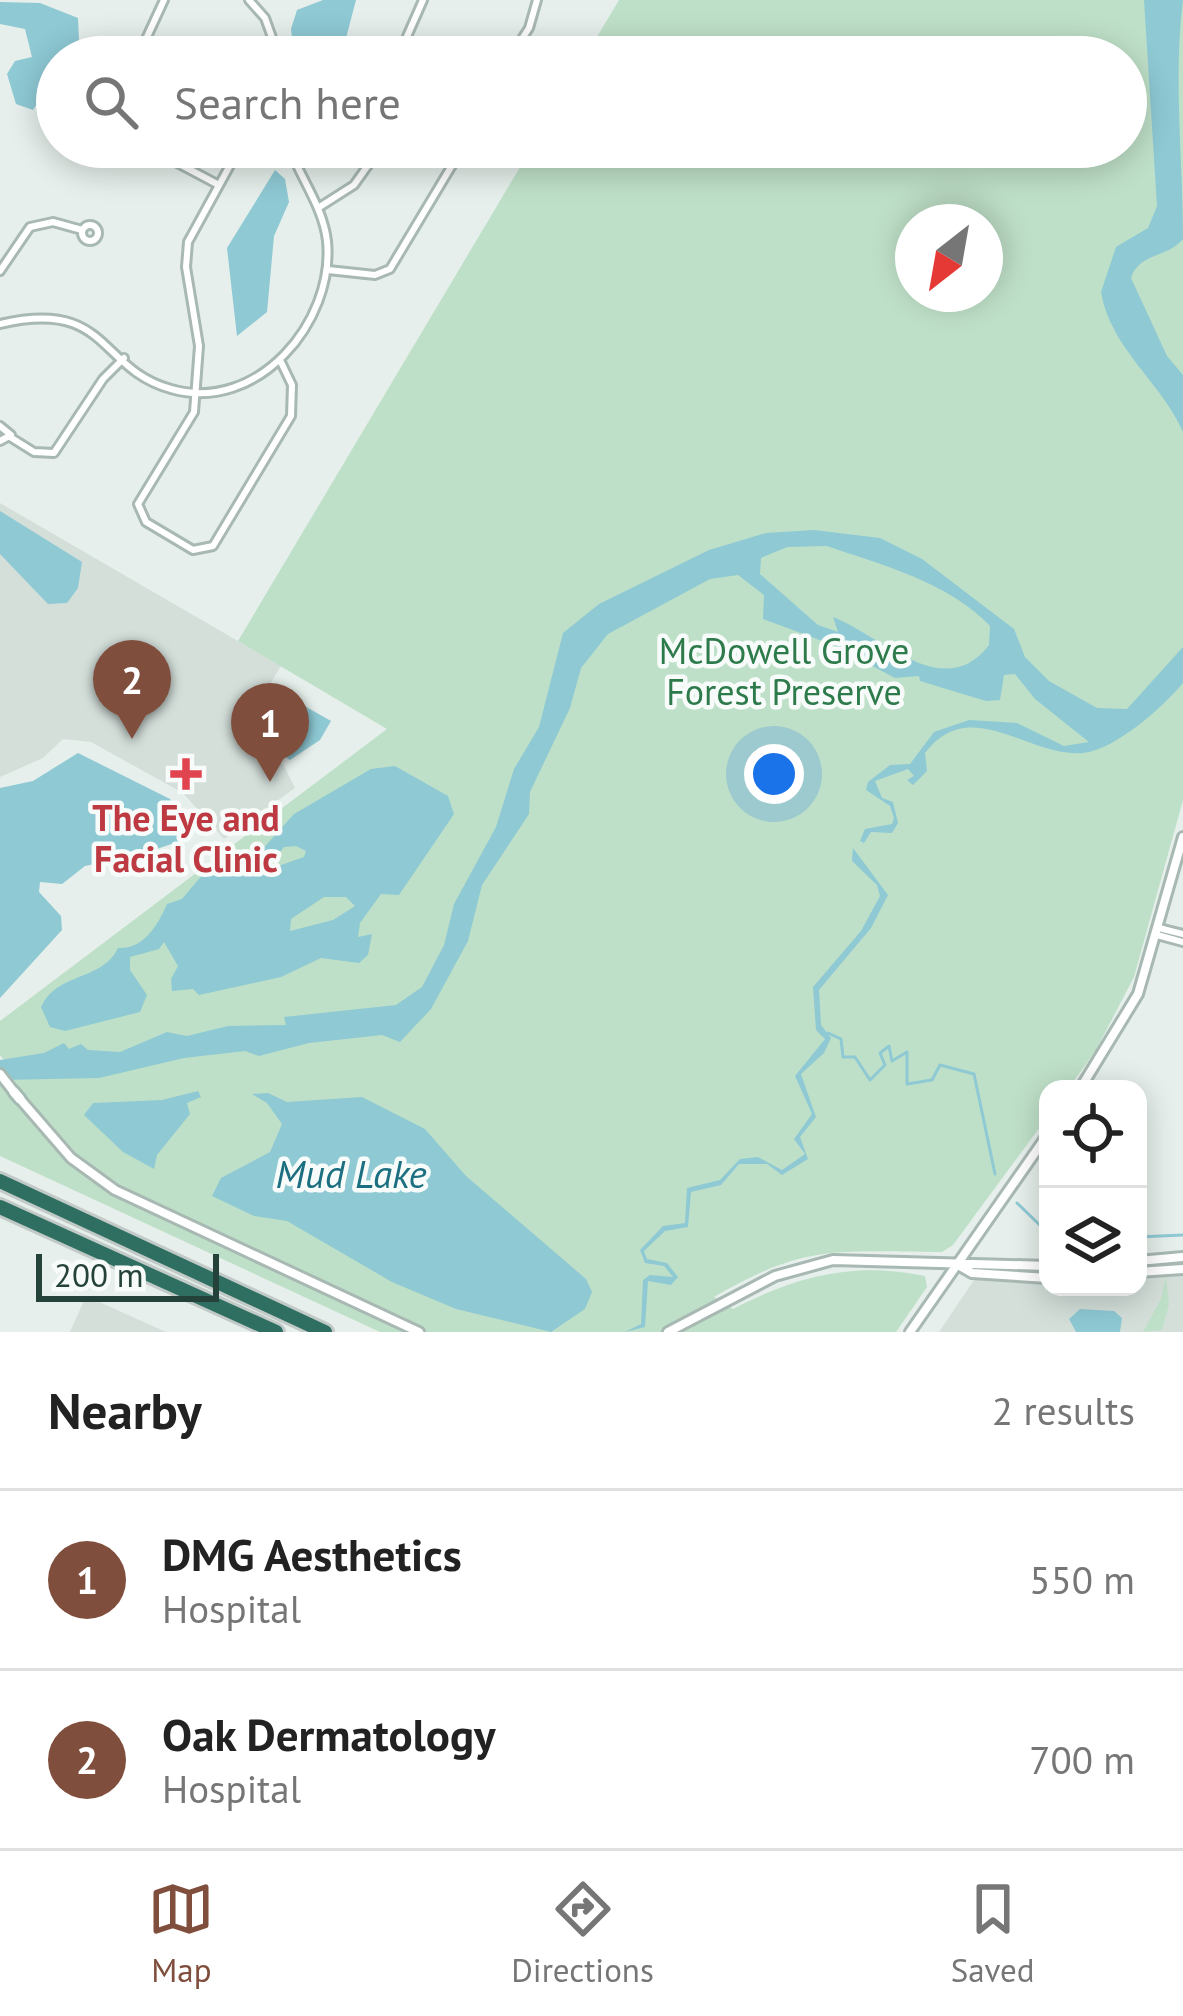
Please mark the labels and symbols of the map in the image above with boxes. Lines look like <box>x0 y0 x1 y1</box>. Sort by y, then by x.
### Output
north arrow <box>895 204 1003 312</box>
park label: McDowell Grove Forest Preserve <box>659 627 909 715</box>
pin: 2 <box>93 640 171 739</box>
pin: 1 <box>231 683 309 782</box>
your location <box>744 744 804 804</box>
marker: The Eye and Facial Clinic <box>170 758 202 790</box>
place label: The Eye and Facial Clinic <box>92 794 280 882</box>
water label: Mud Lake <box>275 1148 427 1199</box>
scale bar <box>36 1248 219 1301</box>

